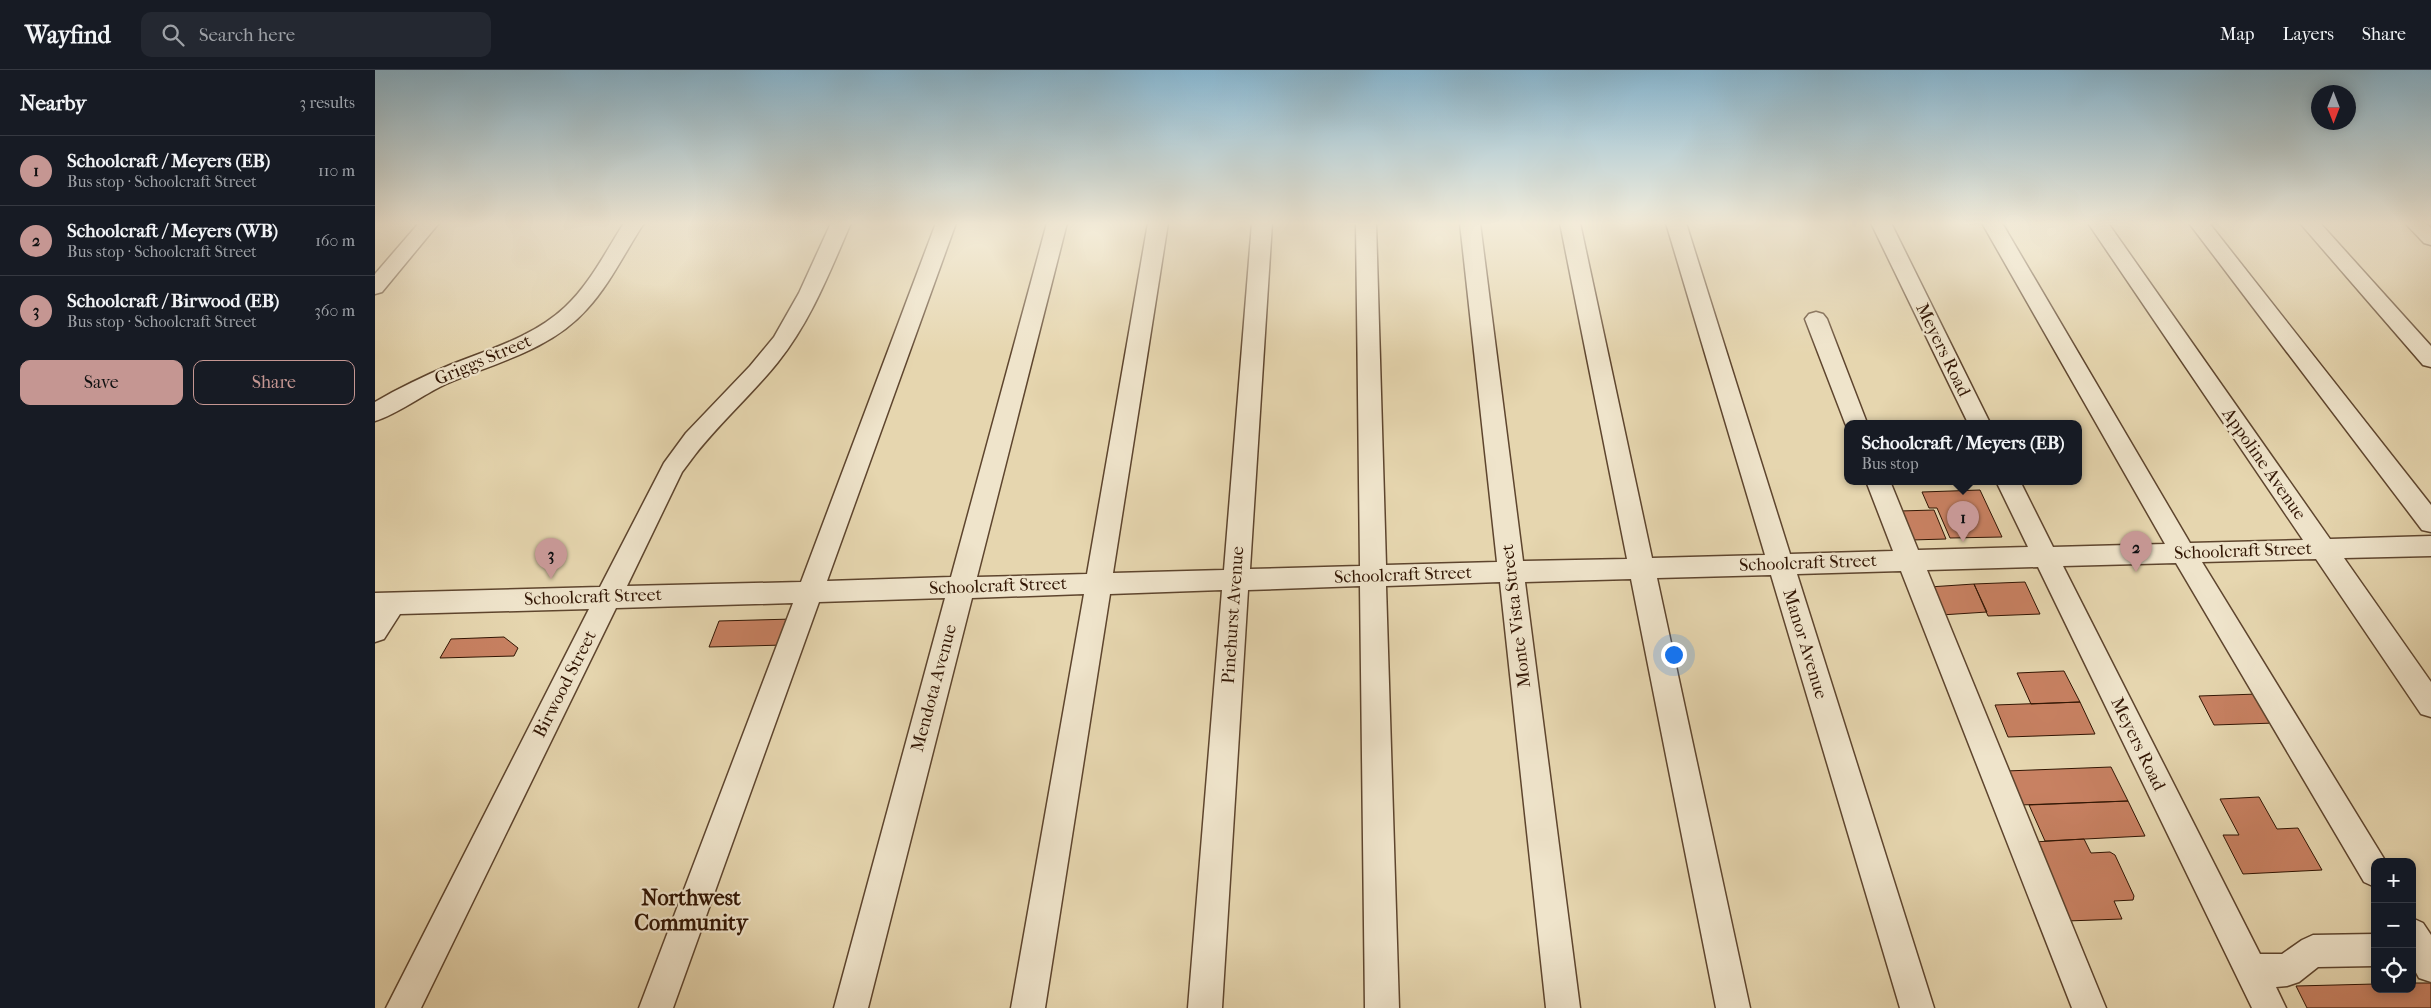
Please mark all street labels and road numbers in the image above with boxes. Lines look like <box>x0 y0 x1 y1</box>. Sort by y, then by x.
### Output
street label: Meyers Road <box>1911 300 1975 400</box>
street label: Griggs Street <box>432 330 535 390</box>
street label: Appoline Avenue <box>2217 403 2310 524</box>
street label: Schoolcraft Street <box>2174 538 2313 564</box>
street label: Monte Vista Street <box>1497 542 1535 689</box>
street label: Pinehurst Avenue <box>1218 545 1248 685</box>
street label: Schoolcraft Street <box>1739 550 1878 576</box>
street label: Schoolcraft Street <box>1334 562 1473 588</box>
street label: Schoolcraft Street <box>929 573 1068 599</box>
street label: Schoolcraft Street <box>524 584 663 610</box>
street label: Manor Avenue <box>1778 587 1832 702</box>
street label: Mendota Avenue <box>907 622 961 754</box>
street label: Birwood Street <box>529 626 601 741</box>
street label: Meyers Road <box>2106 694 2170 794</box>

